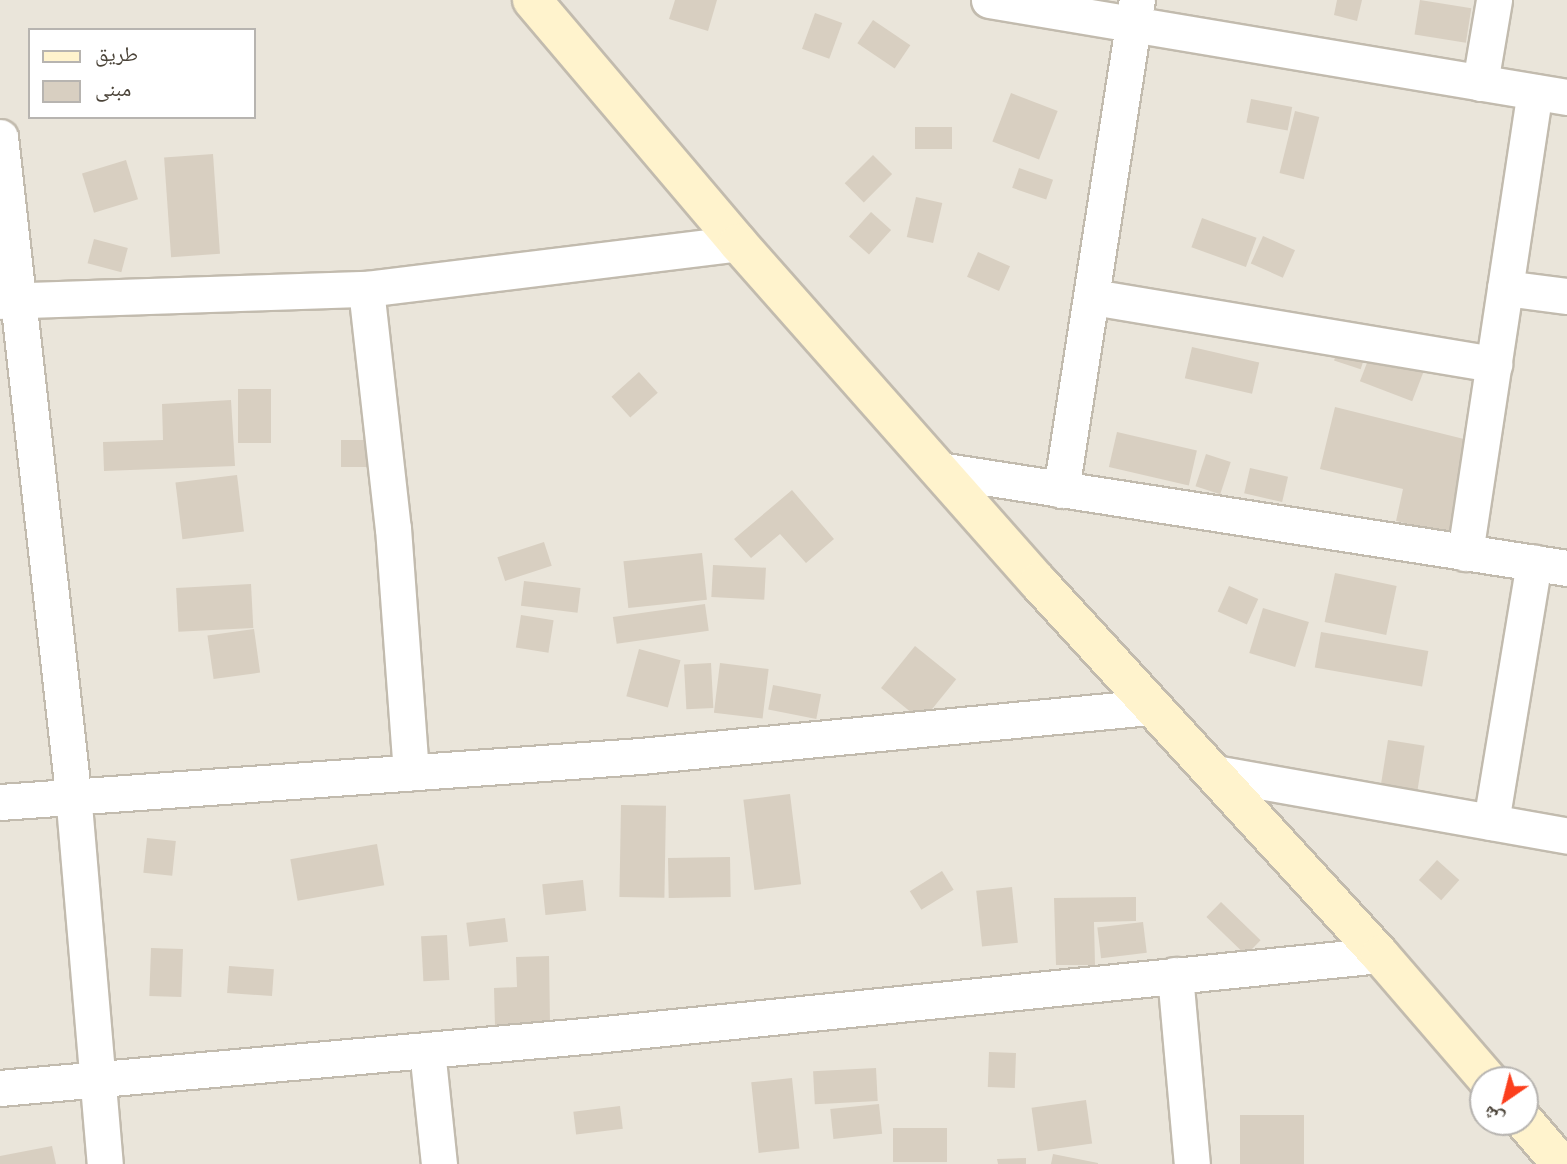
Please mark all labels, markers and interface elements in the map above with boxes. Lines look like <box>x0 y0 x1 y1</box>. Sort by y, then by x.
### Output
legend <box>28 28 256 119</box>
text: طريق <box>95 41 138 65</box>
text: مبنى <box>95 76 131 100</box>
north arrow <box>1469 1066 1539 1136</box>
text: ش <box>1479 1102 1508 1131</box>

